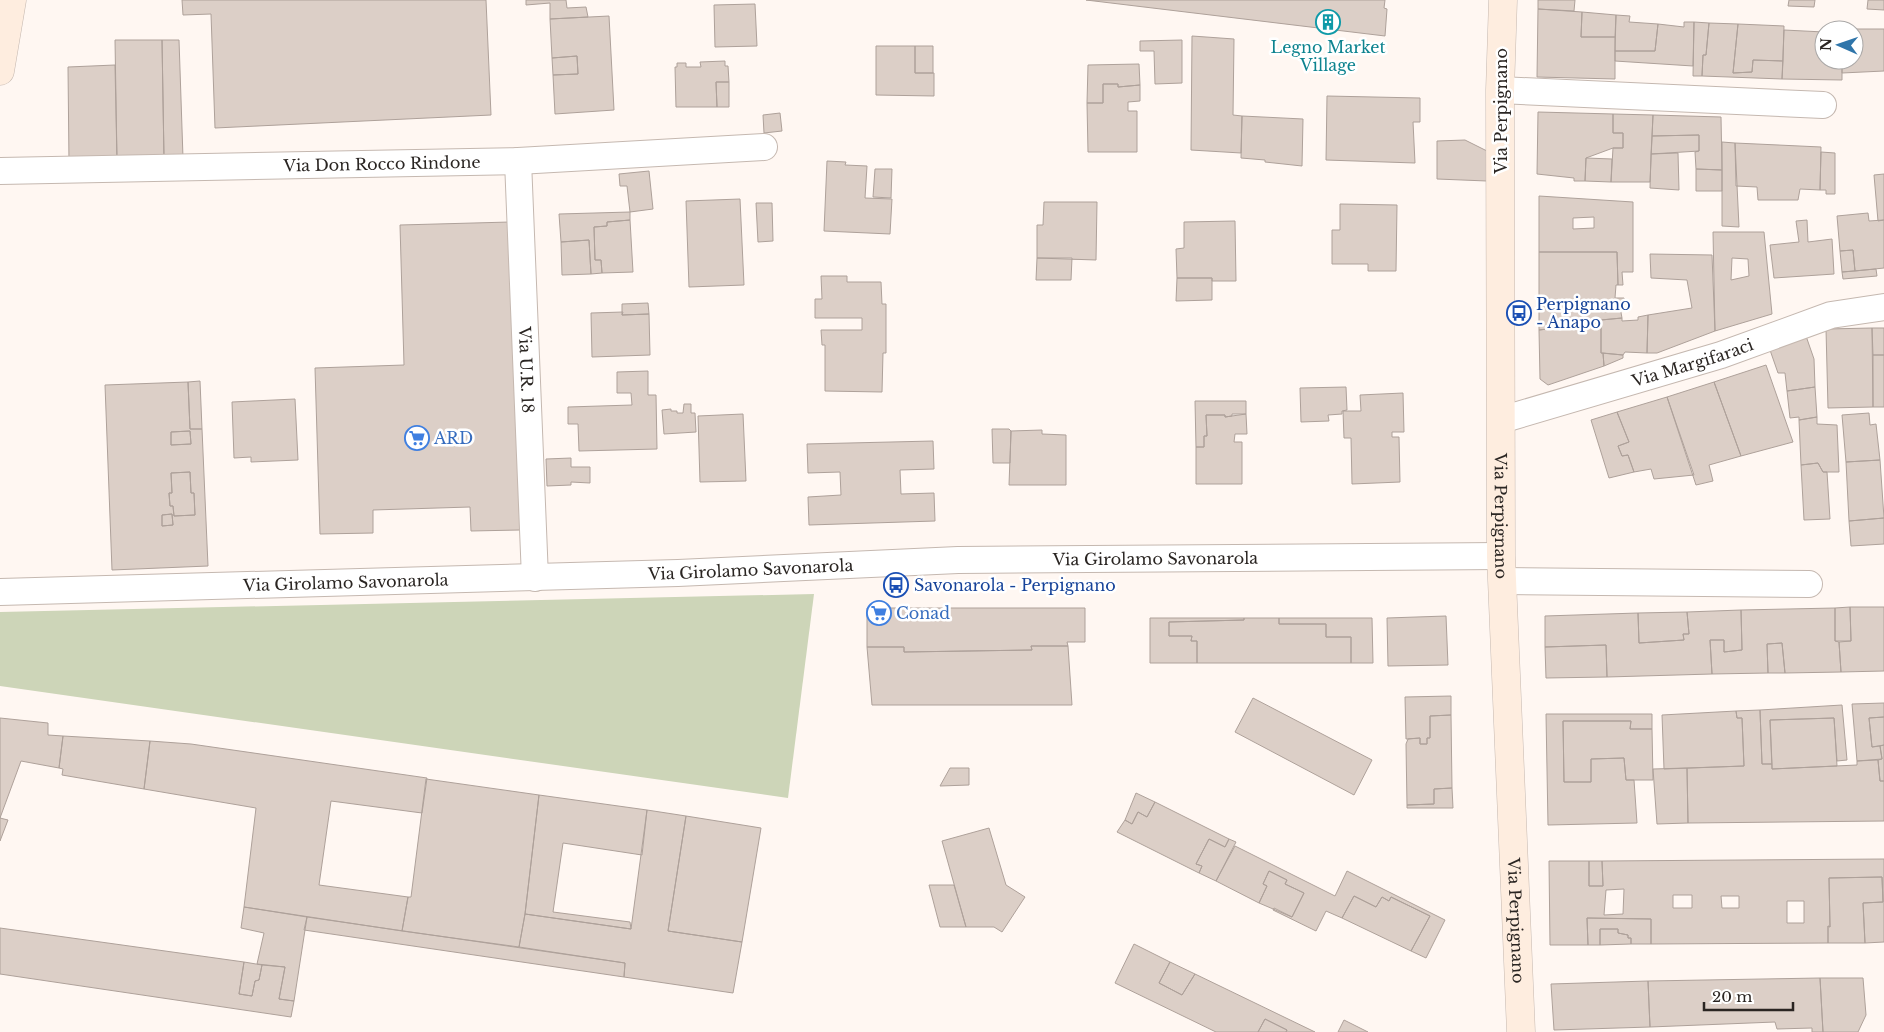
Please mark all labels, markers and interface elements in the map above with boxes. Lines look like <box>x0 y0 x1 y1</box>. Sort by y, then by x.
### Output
building icon: Legno Market Village <box>1315 9 1341 35</box>
north arrow <box>1814 20 1864 70</box>
place label: Legno Market Village <box>1271 37 1385 75</box>
text: N <box>1817 38 1835 51</box>
street label: Via Perpignano <box>1491 48 1511 175</box>
street label: Via Don Rocco Rindone <box>282 152 481 176</box>
place label: Perpignano - Anapo <box>1536 294 1631 332</box>
bus stop icon: Perpignano - Anapo <box>1506 300 1532 326</box>
street label: Via U.R. 18 <box>515 325 538 414</box>
street label: Via Margifaraci <box>1628 334 1757 391</box>
supermarket icon: ARD <box>404 425 430 451</box>
place label: ARD <box>433 428 473 448</box>
street label: Via Perpignano <box>1491 452 1512 579</box>
street label: Via Girolamo Savonarola <box>1052 548 1258 569</box>
street label: Via Girolamo Savonarola <box>647 555 854 584</box>
street label: Via Girolamo Savonarola <box>242 569 449 595</box>
bus stop icon: Savonarola - Perpignano <box>883 572 909 598</box>
place label: Savonarola - Perpignano <box>914 575 1116 595</box>
supermarket icon: Conad <box>866 600 892 626</box>
place label: Conad <box>896 603 950 623</box>
street label: Via Perpignano <box>1504 856 1529 984</box>
scale bar <box>1704 980 1793 1012</box>
text: 20 m <box>1712 987 1752 1006</box>

